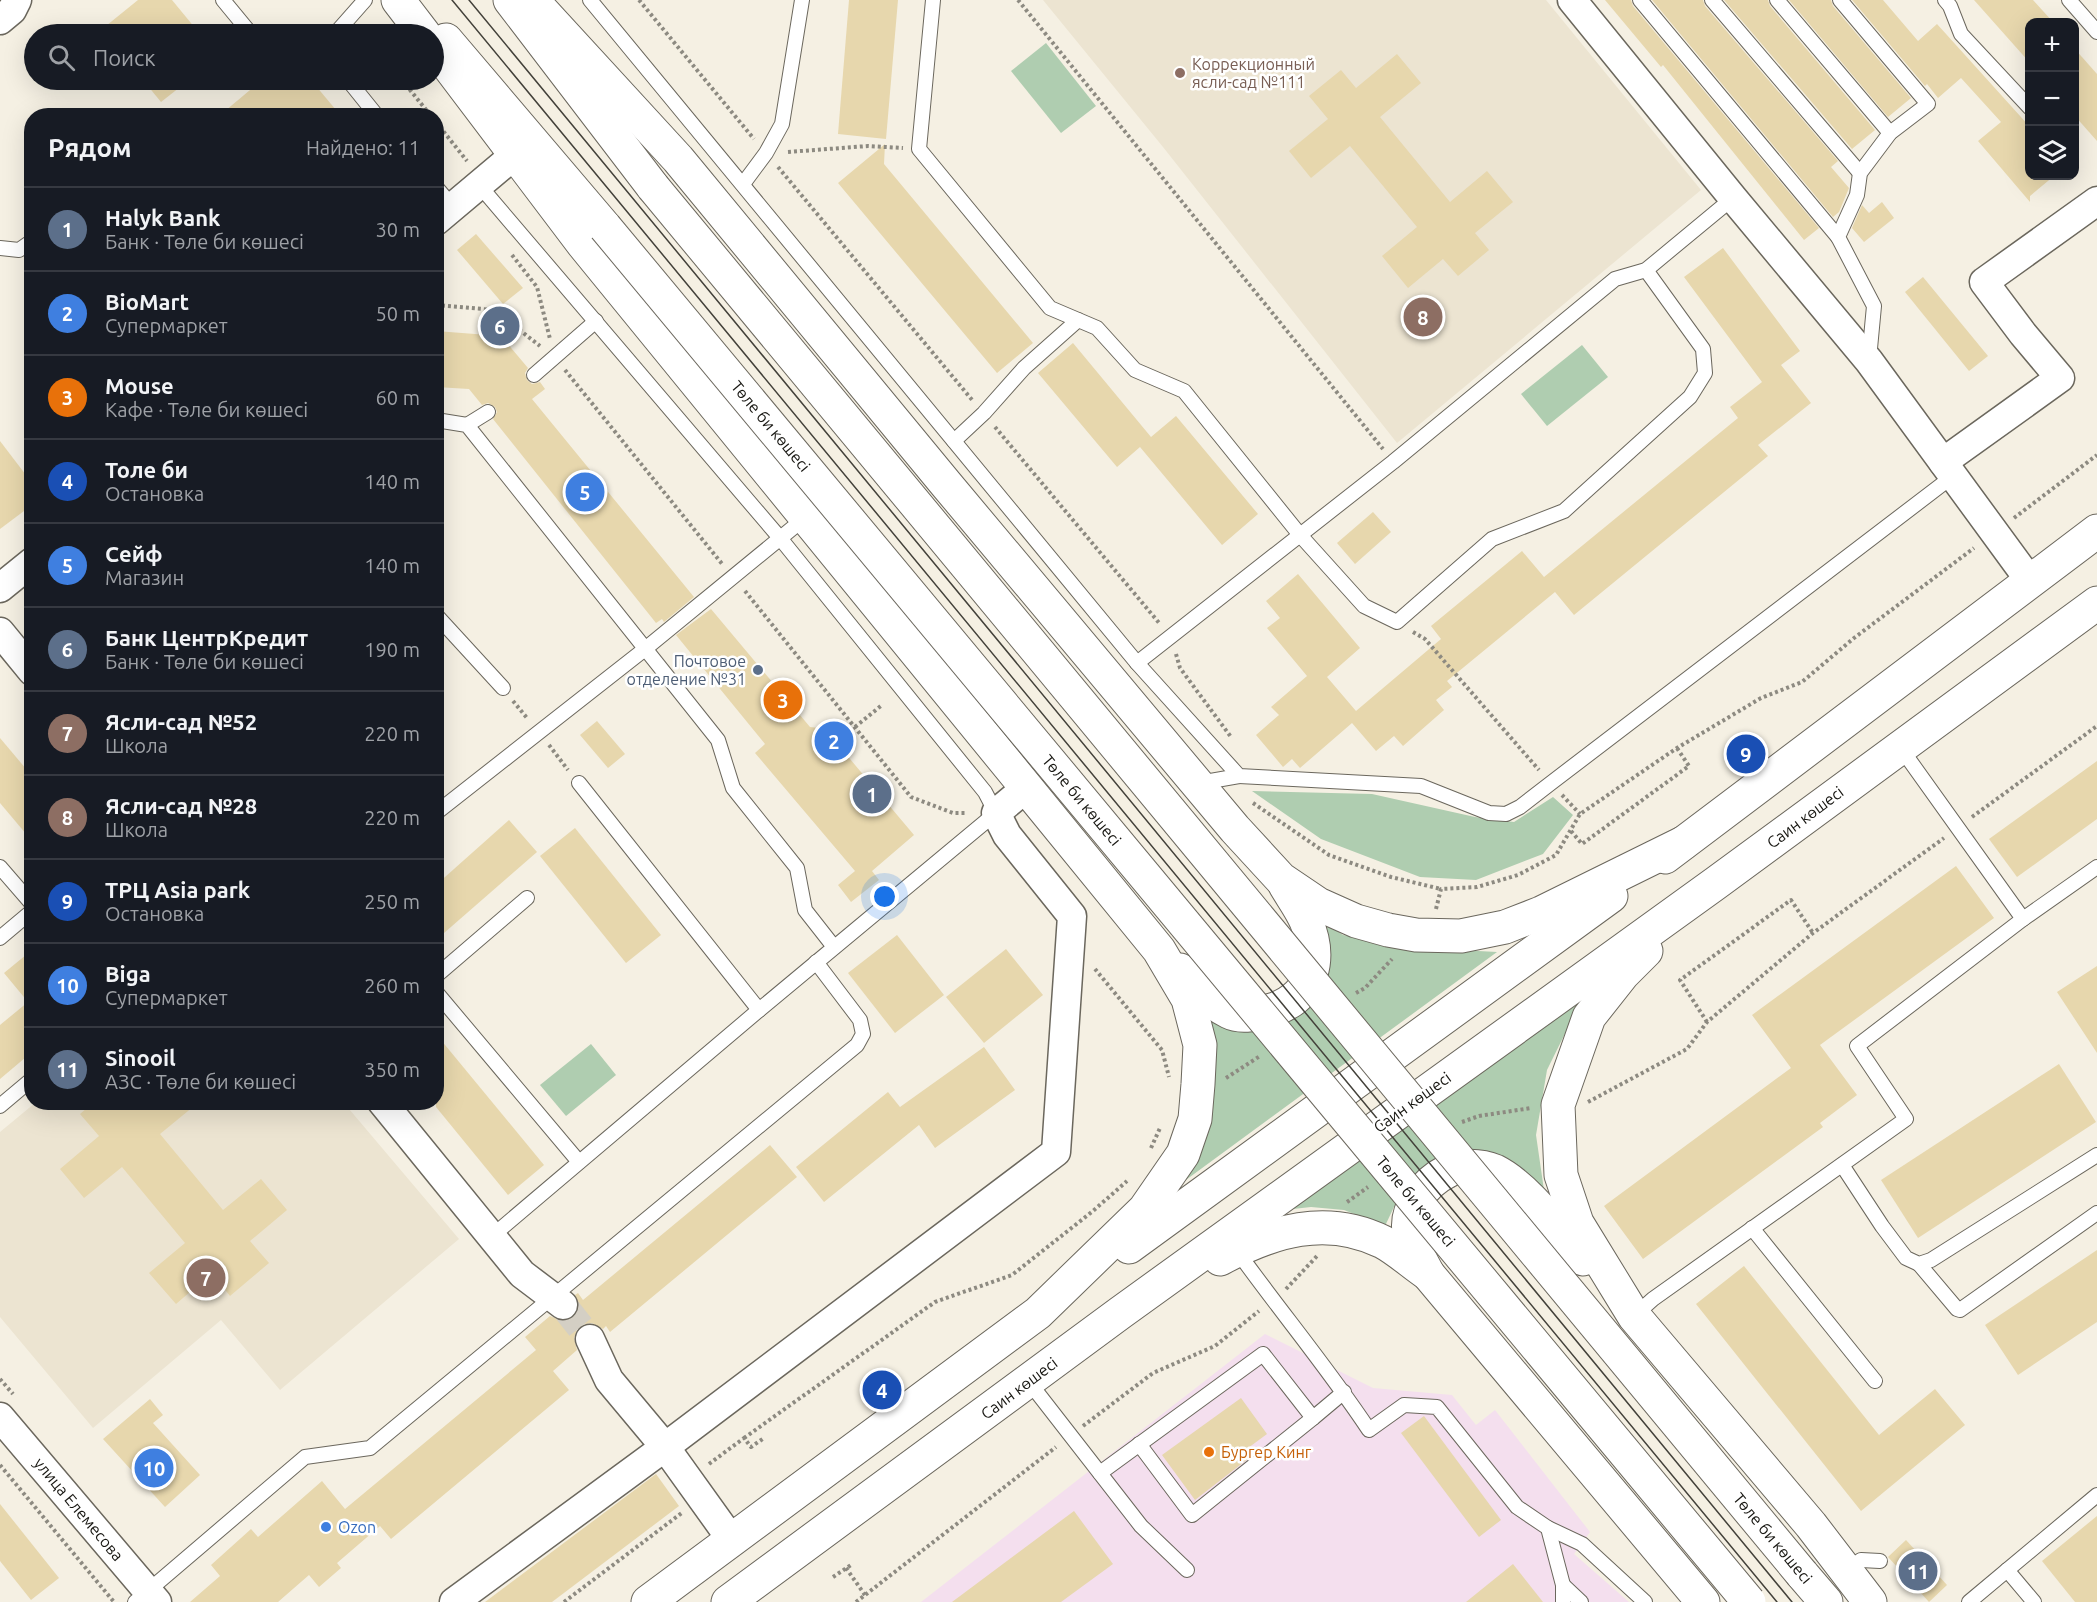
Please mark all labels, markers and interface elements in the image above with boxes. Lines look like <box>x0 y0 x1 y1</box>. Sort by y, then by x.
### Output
map controls <box>2025 18 2079 180</box>
button: + <box>2025 18 2079 72</box>
search box <box>24 24 444 90</box>
icon: search <box>45 41 78 74</box>
text: Поиск <box>93 45 156 70</box>
place label: Коррекционный ясли-сад №111 <box>1192 55 1315 91</box>
marker: Коррекционный ясли-сад №111 <box>1173 66 1187 80</box>
button: − <box>2025 72 2079 126</box>
button: layers <box>2025 126 2079 180</box>
text: Рядом <box>48 133 132 162</box>
text: Найдено: 11 <box>306 136 420 159</box>
text: Halyk Bank <box>105 205 220 230</box>
text: 1 <box>62 218 73 241</box>
text: 30 m <box>376 218 420 241</box>
text: Банк · Төле би көшесі <box>105 230 304 253</box>
text: BioMart <box>105 289 189 314</box>
pin: 8 <box>1404 294 1442 340</box>
text: 2 <box>62 302 73 325</box>
text: 50 m <box>376 302 420 325</box>
pin: 6 <box>480 304 520 348</box>
text: Супермаркет <box>105 314 228 337</box>
text: Mouse <box>105 373 174 398</box>
street label: Төле би көшесі <box>728 377 814 475</box>
text: 3 <box>62 386 73 409</box>
text: 60 m <box>376 386 420 409</box>
text: Кафе · Төле би көшесі <box>105 398 308 421</box>
text: Толе би <box>105 457 188 482</box>
text: 4 <box>62 470 73 493</box>
text: 140 m <box>364 470 420 493</box>
pin: 5 <box>566 470 604 514</box>
text: Остановка <box>105 482 204 505</box>
text: Сейф <box>105 541 162 566</box>
text: 5 <box>62 554 73 577</box>
text: 140 m <box>364 554 420 577</box>
text: Магазин <box>105 566 184 589</box>
text: Банк ЦентрКредит <box>105 625 308 650</box>
text: 6 <box>62 638 73 661</box>
text: 190 m <box>364 638 420 661</box>
text: Банк · Төле би көшесі <box>105 650 304 673</box>
place label: Почтовое отделение №31 <box>627 652 746 688</box>
marker: Почтовое отделение №31 <box>751 663 765 677</box>
pin: 3 <box>764 678 802 722</box>
text: Ясли-сад №52 <box>105 709 257 734</box>
pin: 2 <box>814 718 854 764</box>
text: 7 <box>62 722 73 745</box>
text: 220 m <box>364 722 420 745</box>
pin: 9 <box>1726 732 1766 777</box>
text: Школа <box>105 734 168 757</box>
street label: Төле би көшесі <box>1039 751 1125 849</box>
pin: 1 <box>852 772 892 816</box>
street label: Саин көшесі <box>1763 782 1847 852</box>
text: Ясли-сад №28 <box>105 793 257 818</box>
text: 8 <box>62 806 73 829</box>
text: 220 m <box>364 806 420 829</box>
text: Школа <box>105 818 168 841</box>
text: ТРЦ Asia park <box>105 877 250 902</box>
your location <box>870 882 899 911</box>
text: 9 <box>62 890 73 913</box>
text: 250 m <box>364 890 420 913</box>
text: Остановка <box>105 902 204 925</box>
text: Biga <box>105 961 151 986</box>
text: 10 <box>56 974 79 997</box>
text: 260 m <box>364 974 420 997</box>
text: Супермаркет <box>105 986 228 1009</box>
text: Sinooil <box>105 1045 176 1070</box>
text: 11 <box>56 1058 79 1081</box>
text: 350 m <box>364 1058 420 1081</box>
street label: Саин көшесі <box>1370 1068 1454 1136</box>
text: АЗС · Төле би көшесі <box>105 1070 296 1093</box>
street label: Төле би көшесі <box>1373 1152 1459 1250</box>
pin: 7 <box>186 1256 226 1300</box>
street label: Саин көшесі <box>977 1353 1061 1423</box>
pin: 4 <box>862 1368 902 1412</box>
place label: Бургер Кинг <box>1221 1443 1312 1461</box>
marker: Бургер Кинг <box>1202 1445 1216 1459</box>
pin: 10 <box>134 1446 174 1490</box>
street label: улица Елемесова <box>31 1454 127 1564</box>
street label: Төле би көшесі <box>1730 1489 1816 1587</box>
place label: Ozon <box>338 1518 376 1536</box>
marker: Ozon <box>319 1520 333 1534</box>
pin: 11 <box>1898 1548 1938 1594</box>

